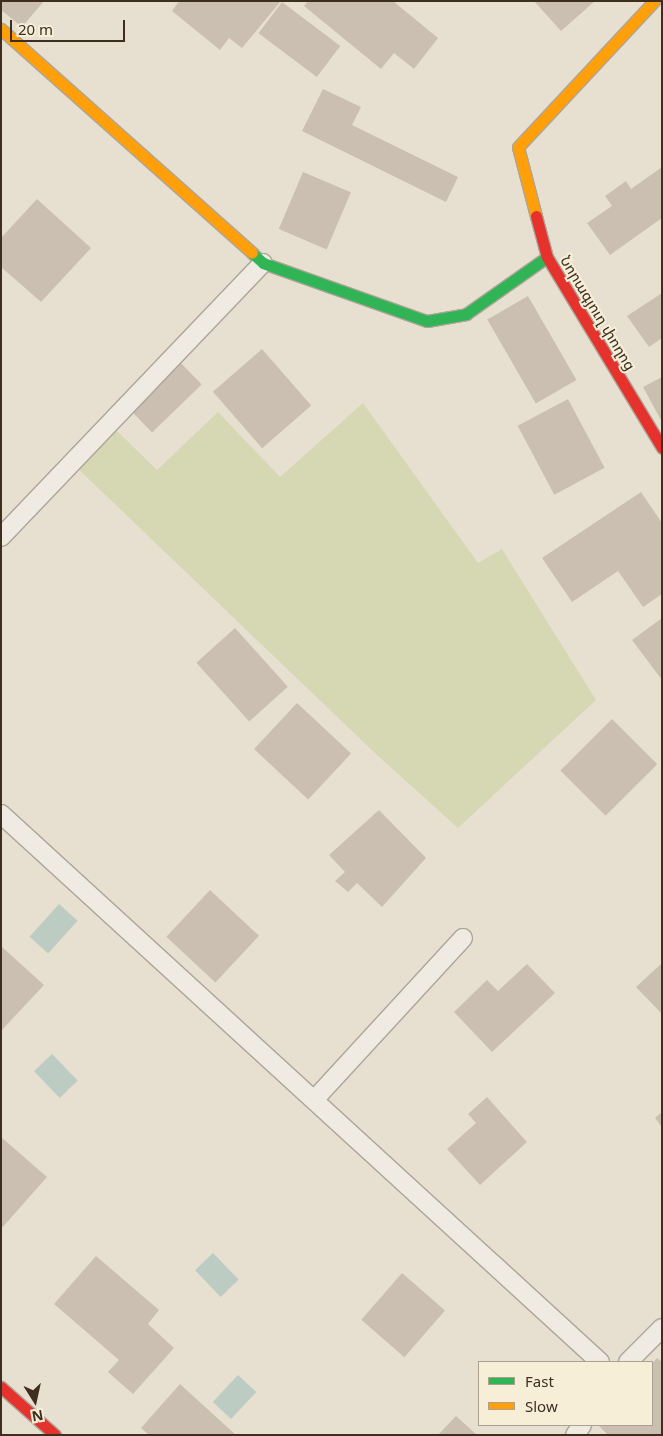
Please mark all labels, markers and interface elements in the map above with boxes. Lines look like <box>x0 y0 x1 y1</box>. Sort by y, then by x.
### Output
scale bar <box>12 10 128 42</box>
text: 20 m <box>18 19 53 39</box>
street label: Նորագյուղ փողոց <box>557 252 639 374</box>
legend <box>478 1361 653 1426</box>
text: Fast <box>525 1371 554 1391</box>
north arrow <box>10 1376 60 1426</box>
text: Slow <box>525 1396 558 1416</box>
text: N <box>30 1406 45 1427</box>

